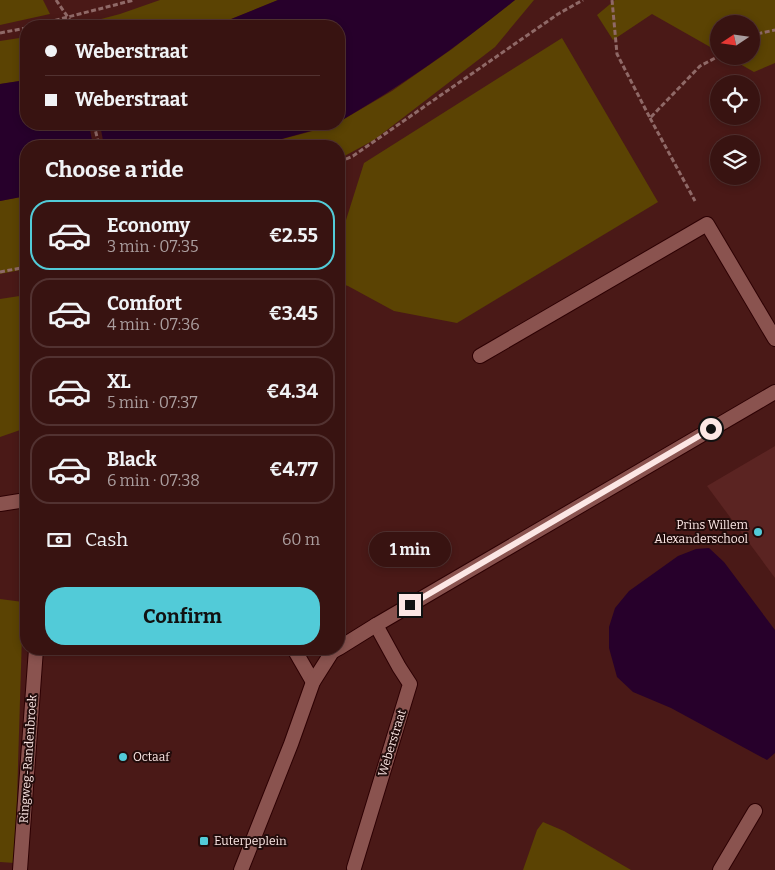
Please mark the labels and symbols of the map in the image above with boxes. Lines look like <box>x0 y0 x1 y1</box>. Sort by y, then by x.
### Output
north arrow <box>710 15 760 65</box>
route start <box>700 418 722 440</box>
place label: Prins Willem Alexanderschool <box>654 518 749 546</box>
marker: Prins Willem Alexanderschool <box>752 526 764 538</box>
callout: 1 min <box>369 532 451 568</box>
route end <box>399 594 421 616</box>
street label: Ringweg-Randenbroek <box>17 694 39 824</box>
street label: Weberstraat <box>375 707 409 778</box>
place label: Octaaf <box>133 750 170 764</box>
marker: Octaaf <box>117 751 129 763</box>
place label: Euterpeplein <box>214 834 287 848</box>
marker: Euterpeplein <box>198 835 210 847</box>

